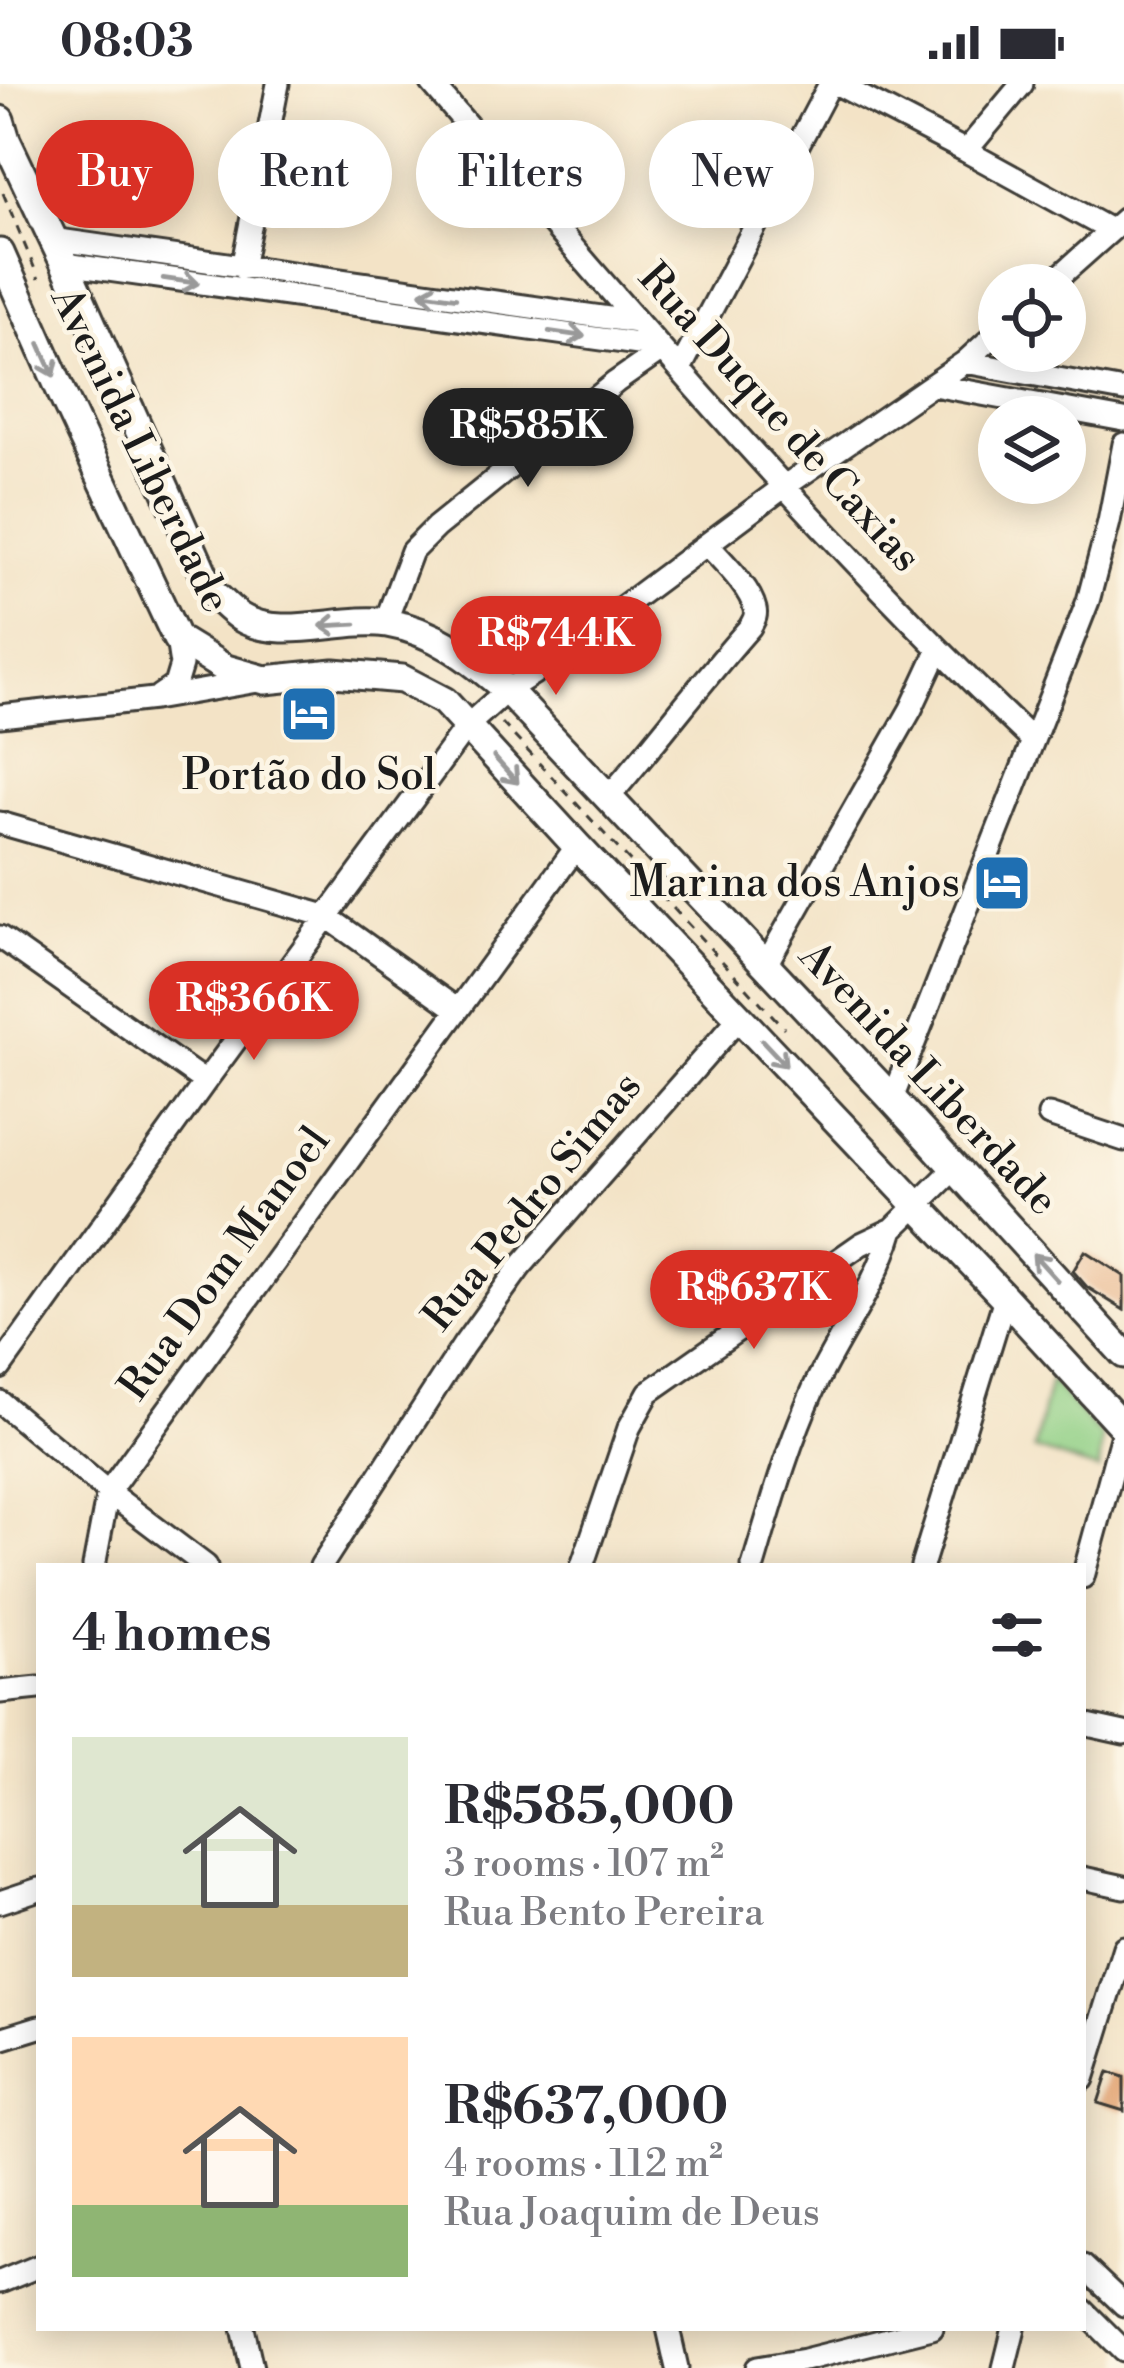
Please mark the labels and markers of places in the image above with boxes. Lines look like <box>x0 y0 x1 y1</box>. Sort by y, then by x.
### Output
pin: R$585K <box>430 388 626 490</box>
pin: R$744K <box>458 596 654 698</box>
hotel icon: Portão do Sol <box>278 683 340 745</box>
place label: Portão do Sol <box>182 750 436 803</box>
hotel icon: Marina dos Anjos <box>971 852 1033 914</box>
place label: Marina dos Anjos <box>630 857 960 911</box>
pin: R$366K <box>156 961 352 1063</box>
pin: R$637K <box>656 1250 852 1352</box>

